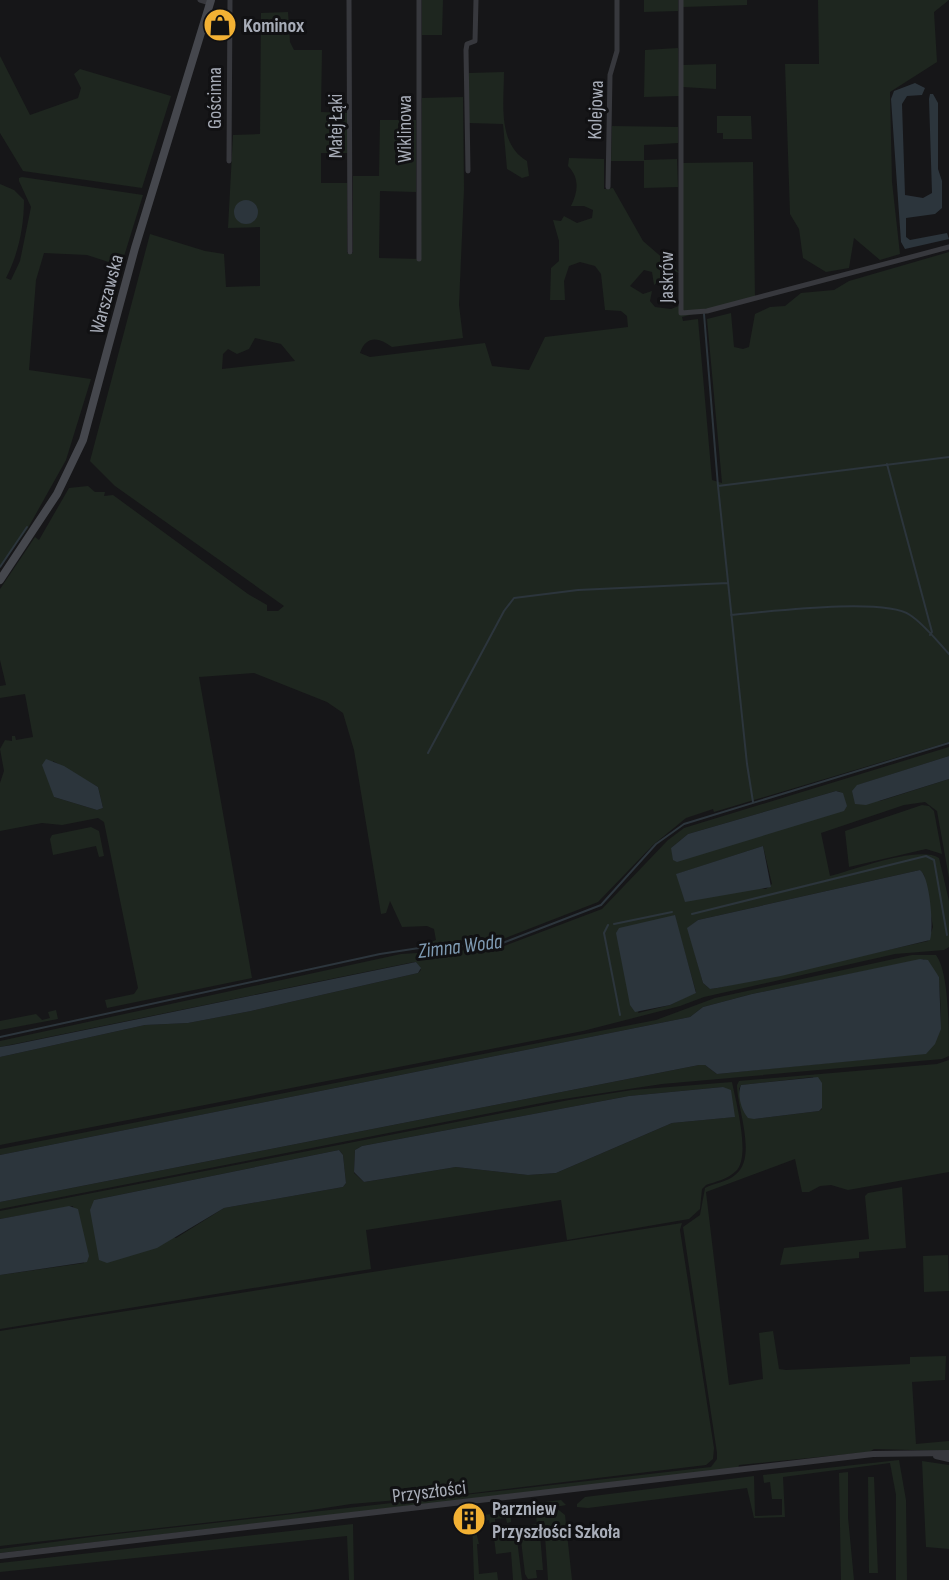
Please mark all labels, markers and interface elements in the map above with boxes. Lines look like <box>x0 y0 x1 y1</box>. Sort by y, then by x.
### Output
shop icon: Kominox <box>202 7 238 43</box>
place label: Kominox <box>243 14 305 38</box>
street label: Gościnna <box>203 67 227 129</box>
street label: Kolejowa <box>583 80 609 140</box>
street label: Małej Łąki <box>324 94 348 158</box>
street label: Wiklinowa <box>393 95 417 163</box>
street label: Jaskrów <box>655 251 679 304</box>
street label: Warszawska <box>85 252 129 337</box>
water label: Zimna Woda <box>415 929 504 964</box>
street label: Przyszłości <box>391 1476 467 1508</box>
place label: Parzniew Przyszłości Szkoła <box>492 1497 620 1544</box>
building icon: Parzniew Przyszłości Szkoła <box>451 1501 487 1537</box>

